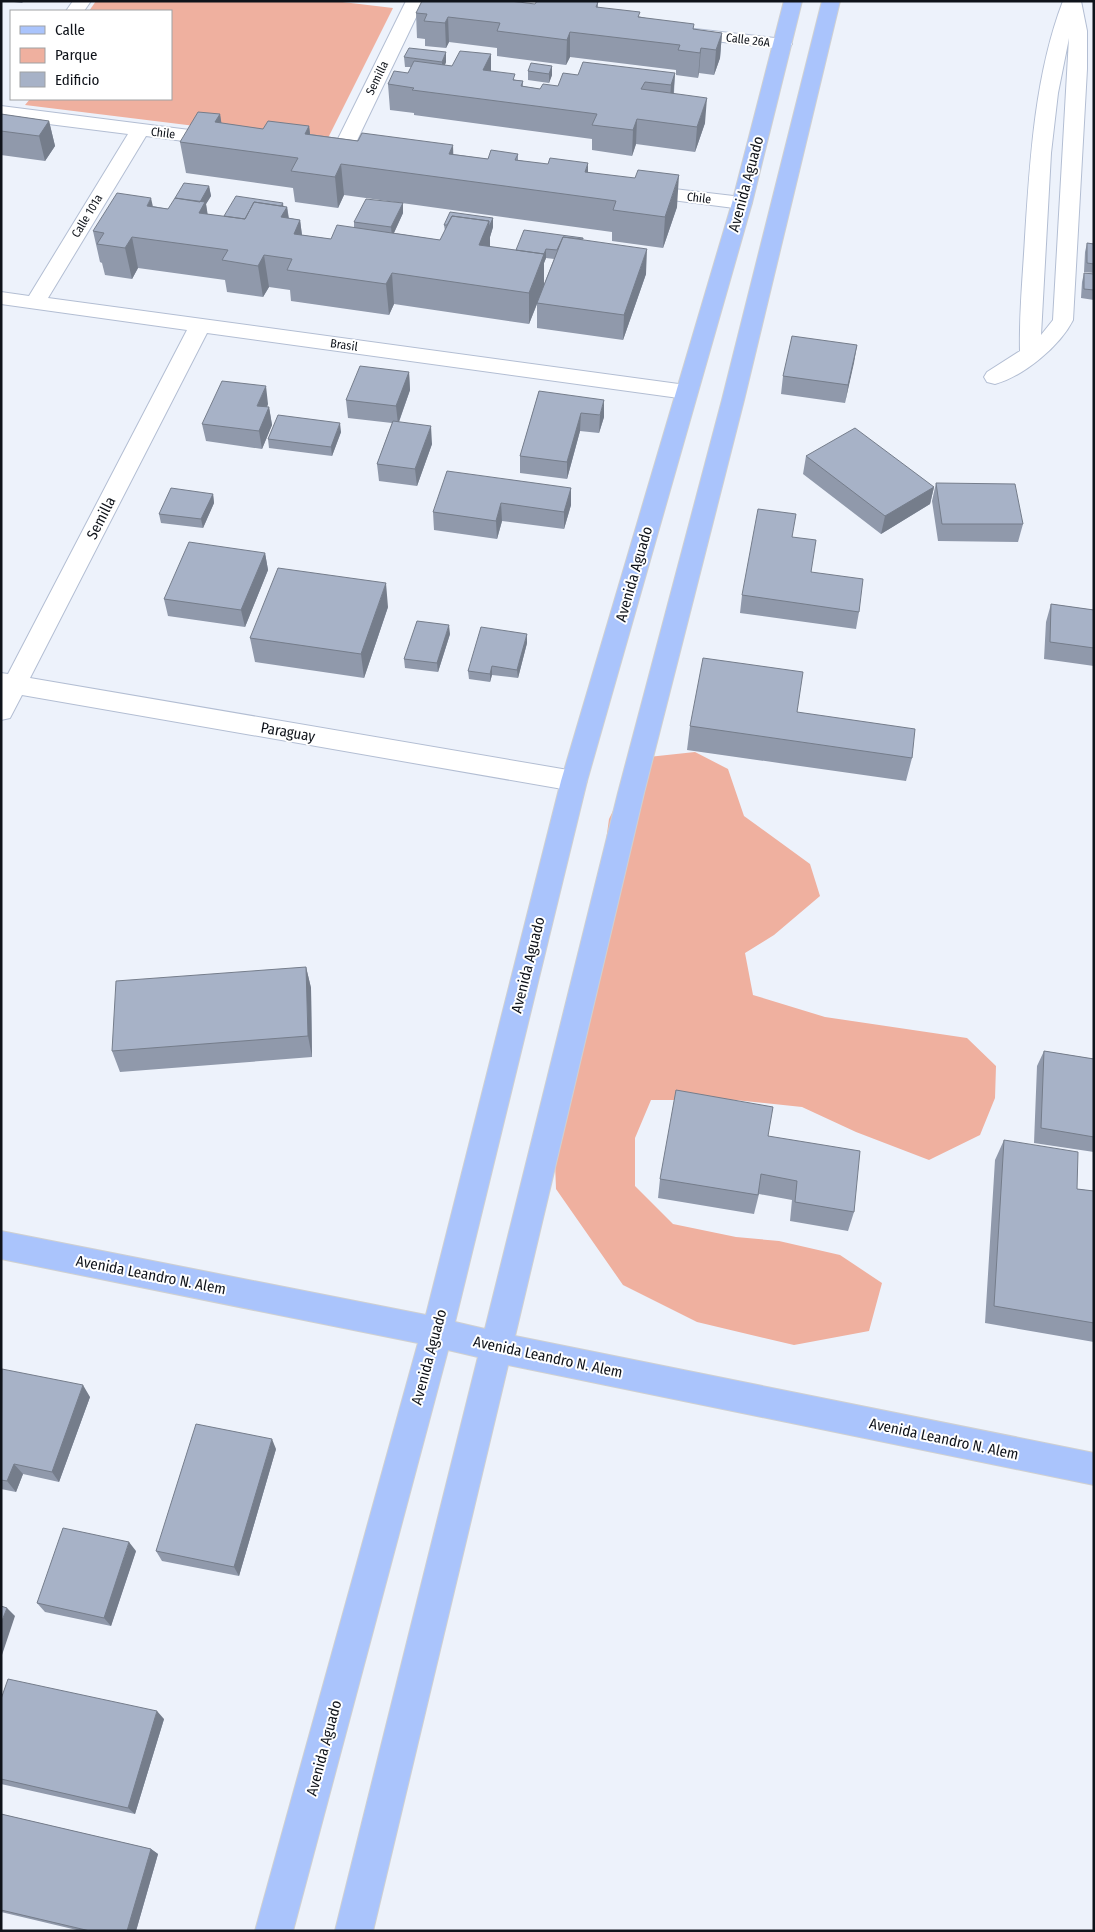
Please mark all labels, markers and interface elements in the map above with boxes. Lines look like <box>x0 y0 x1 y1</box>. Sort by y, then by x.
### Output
legend <box>10 10 172 100</box>
text: Calle <box>55 21 85 39</box>
street label: Calle 26A <box>725 30 772 50</box>
text: Parque <box>55 46 98 64</box>
street label: Semilla <box>363 59 391 97</box>
text: Edificio <box>55 71 100 89</box>
street label: Chile <box>150 125 176 141</box>
street label: Avenida Aguado <box>725 134 767 234</box>
street label: Chile <box>686 190 712 206</box>
street label: Calle 101a <box>69 192 105 240</box>
street label: Brasil <box>329 336 359 354</box>
street label: Semilla <box>83 494 119 542</box>
street label: Avenida Aguado <box>612 524 656 624</box>
street label: Paraguay <box>259 718 317 746</box>
street label: Avenida Aguado <box>507 915 549 1015</box>
street label: Avenida Leandro N. Alem <box>75 1252 227 1298</box>
street label: Avenida Aguado <box>408 1307 450 1407</box>
street label: Avenida Leandro N. Alem <box>472 1332 624 1382</box>
street label: Avenida Leandro N. Alem <box>868 1414 1020 1464</box>
street label: Avenida Aguado <box>303 1698 345 1798</box>

